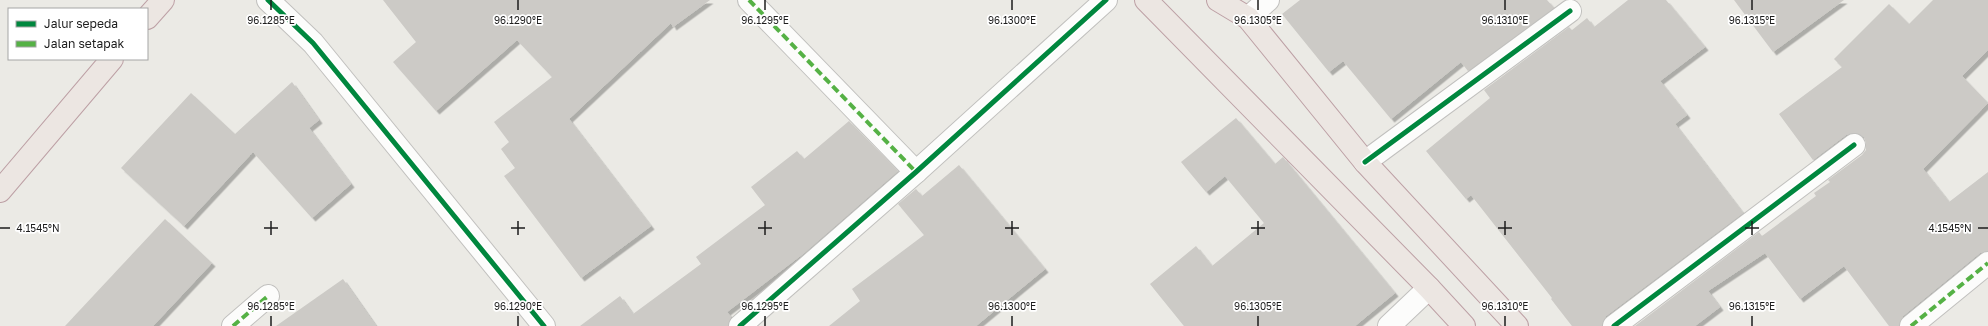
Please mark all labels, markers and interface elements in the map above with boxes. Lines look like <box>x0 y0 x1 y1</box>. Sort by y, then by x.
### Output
legend <box>8 8 148 60</box>
text: 96.1285°E <box>247 14 295 26</box>
text: 96.1290°E <box>494 14 542 26</box>
text: 96.1295°E <box>741 14 789 26</box>
text: 96.1300°E <box>988 14 1036 26</box>
text: 96.1305°E <box>1234 14 1282 26</box>
text: 96.1310°E <box>1482 14 1528 26</box>
text: 96.1315°E <box>1729 14 1775 26</box>
text: Jalur sepeda <box>44 16 118 31</box>
text: Jalan setapak <box>44 36 125 51</box>
text: 4.1545°N <box>16 222 60 234</box>
text: 4.1545°N <box>1928 222 1972 234</box>
text: 96.1285°E <box>247 300 295 312</box>
text: 96.1290°E <box>494 300 542 312</box>
text: 96.1295°E <box>741 300 789 312</box>
text: 96.1300°E <box>988 300 1036 312</box>
text: 96.1305°E <box>1234 300 1282 312</box>
text: 96.1310°E <box>1482 300 1528 312</box>
text: 96.1315°E <box>1729 300 1775 312</box>

